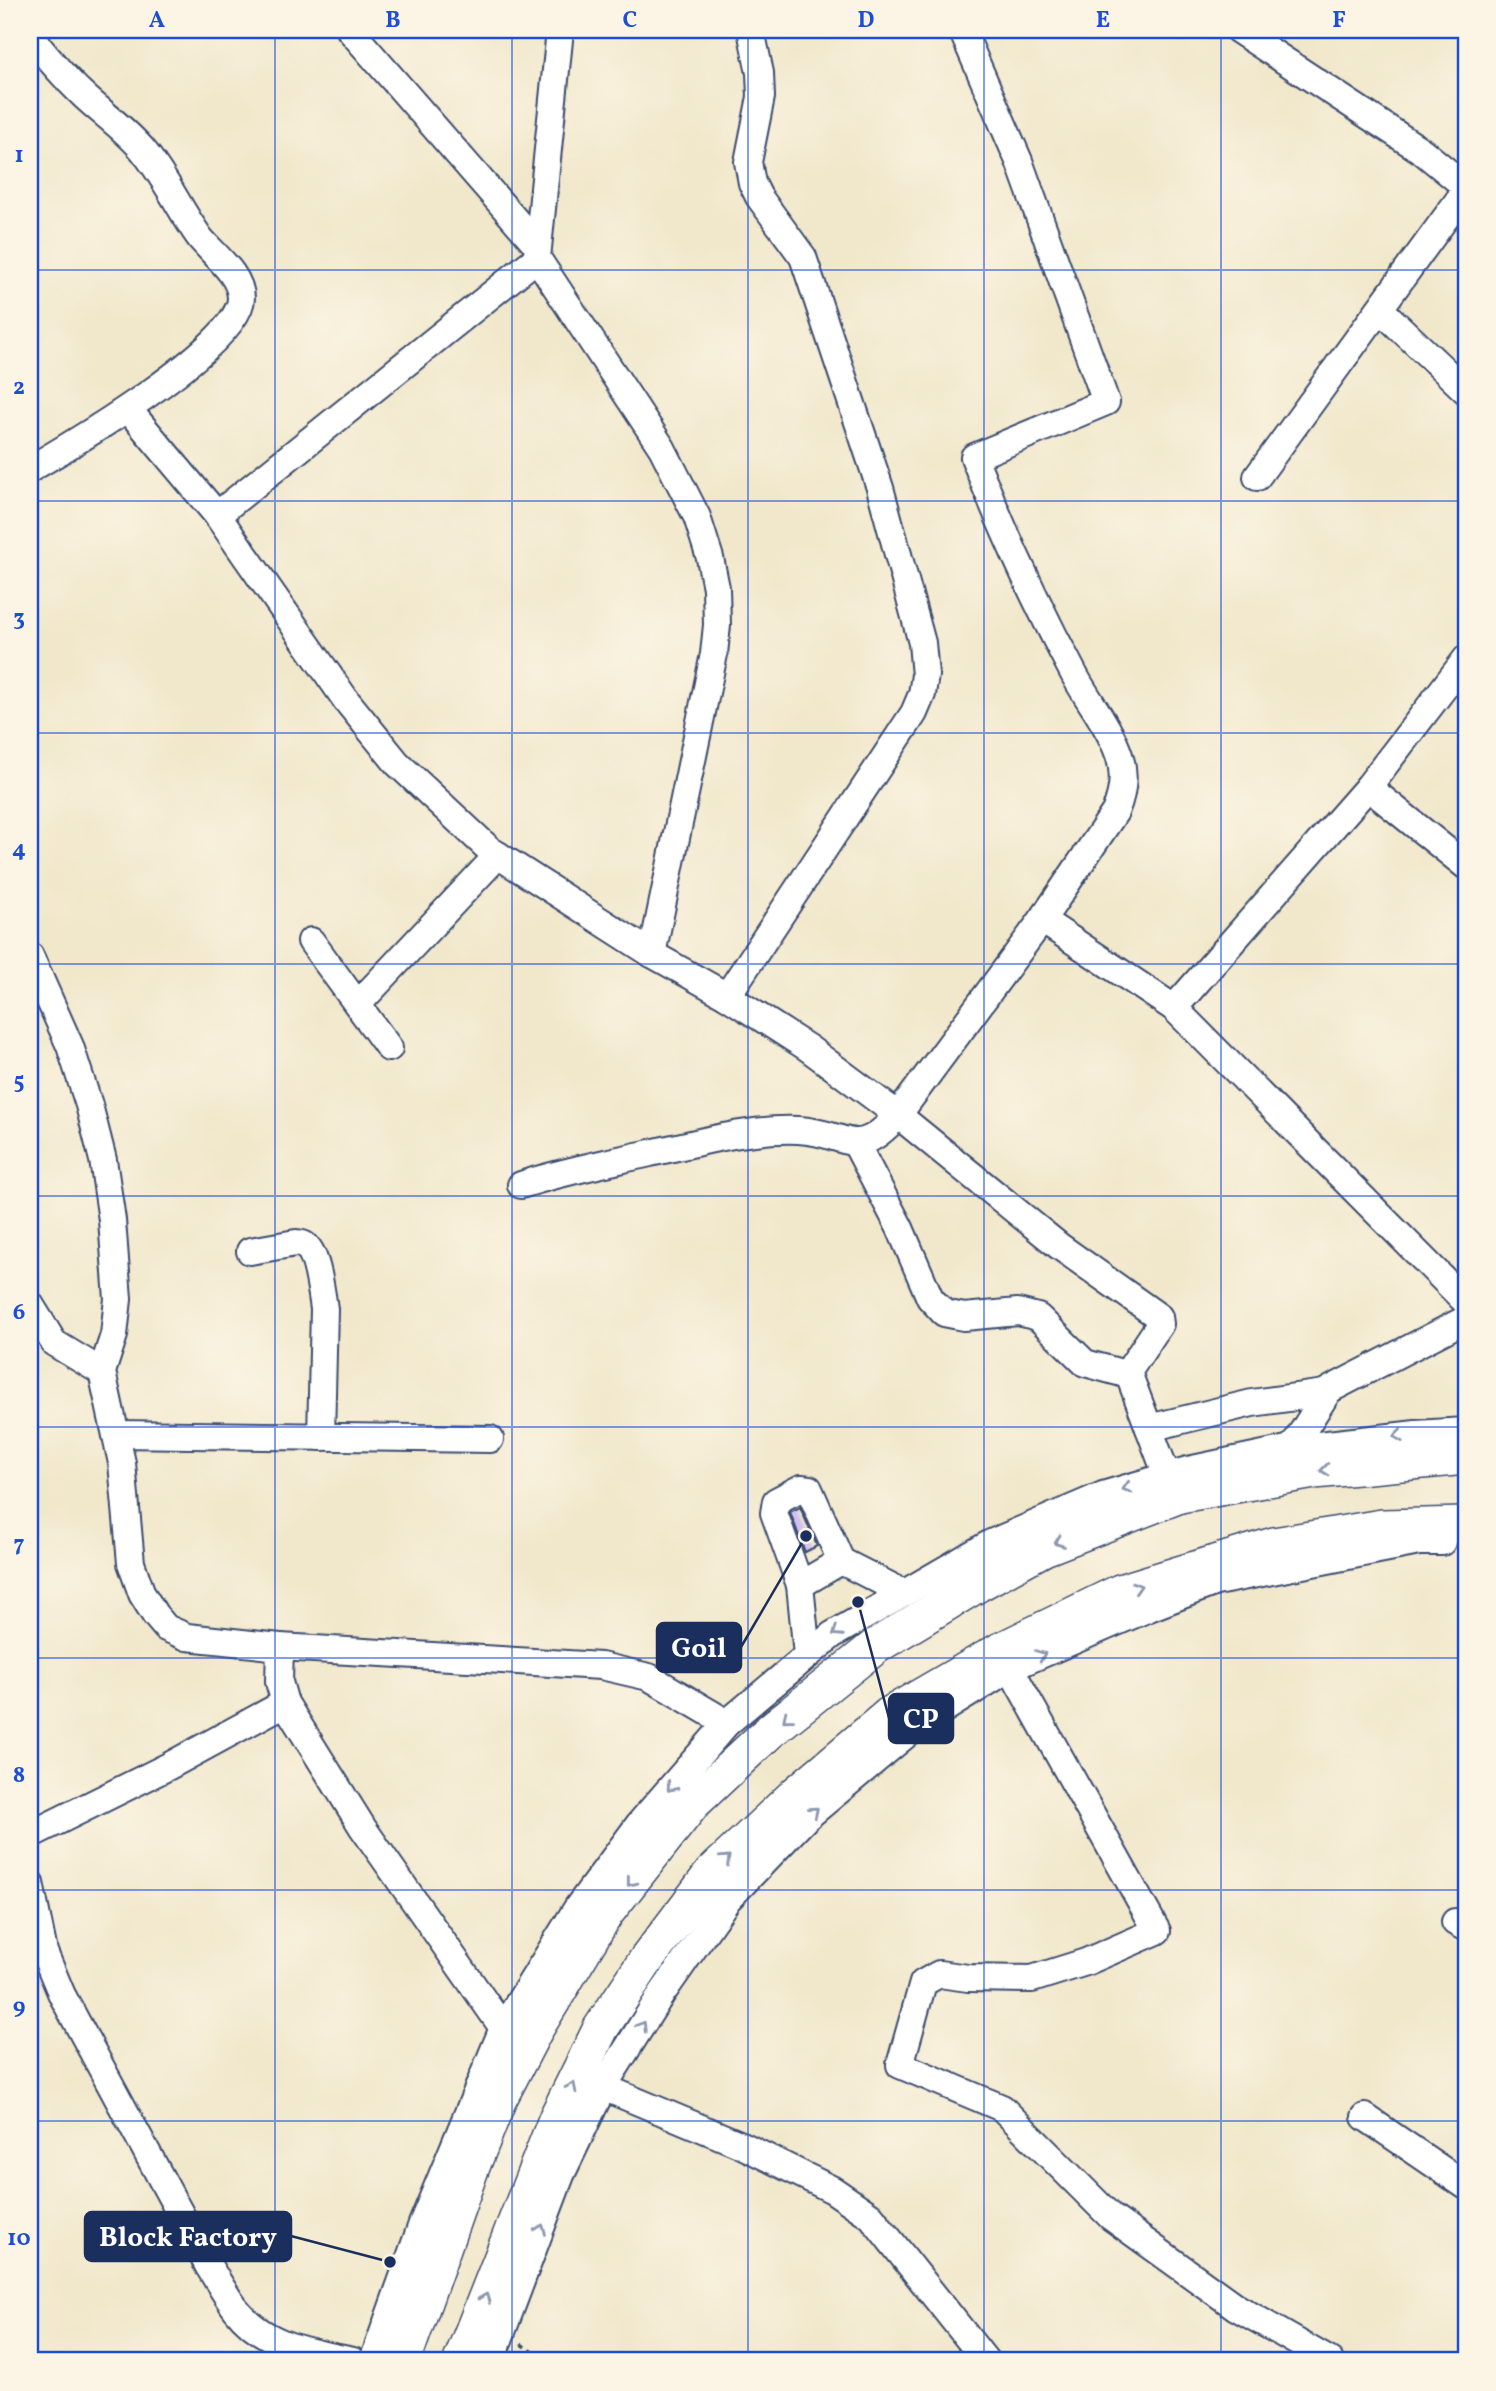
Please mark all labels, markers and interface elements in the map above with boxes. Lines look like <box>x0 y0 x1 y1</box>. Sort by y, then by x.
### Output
text: A <box>149 5 165 37</box>
text: B <box>385 5 401 37</box>
text: C <box>623 5 637 37</box>
text: D <box>858 5 875 37</box>
text: E <box>1096 5 1110 37</box>
text: F <box>1332 5 1346 37</box>
text: 1 <box>14 140 24 172</box>
text: 2 <box>13 372 25 404</box>
text: 3 <box>13 603 25 635</box>
text: 4 <box>12 834 26 866</box>
text: 5 <box>13 1066 25 1098</box>
text: 6 <box>13 1297 25 1329</box>
one-way arrow <box>1392 1428 1404 1443</box>
one-way arrow <box>1319 1462 1330 1477</box>
one-way arrow <box>1122 1479 1134 1494</box>
text: 7 <box>14 1529 25 1561</box>
one-way arrow <box>1054 1533 1066 1547</box>
one-way arrow <box>1130 1580 1142 1595</box>
callout: Goil <box>657 1623 741 1672</box>
one-way arrow <box>831 1624 844 1637</box>
text: Goil <box>671 1630 727 1669</box>
one-way arrow <box>1034 1649 1046 1663</box>
callout: CP <box>889 1694 953 1743</box>
text: CP <box>903 1701 939 1740</box>
one-way arrow <box>783 1709 795 1722</box>
text: 8 <box>13 1760 25 1792</box>
one-way arrow <box>667 1779 679 1792</box>
one-way arrow <box>806 1807 819 1819</box>
one-way arrow <box>718 1855 731 1868</box>
one-way arrow <box>626 1874 639 1886</box>
text: 9 <box>13 1991 25 2023</box>
one-way arrow <box>633 2020 646 2033</box>
one-way arrow <box>563 2082 577 2094</box>
callout: Block Factory <box>85 2212 291 2261</box>
text: Block Factory <box>99 2219 277 2258</box>
text: 10 <box>7 2223 31 2255</box>
one-way arrow <box>532 2223 546 2235</box>
one-way arrow <box>477 2292 491 2304</box>

